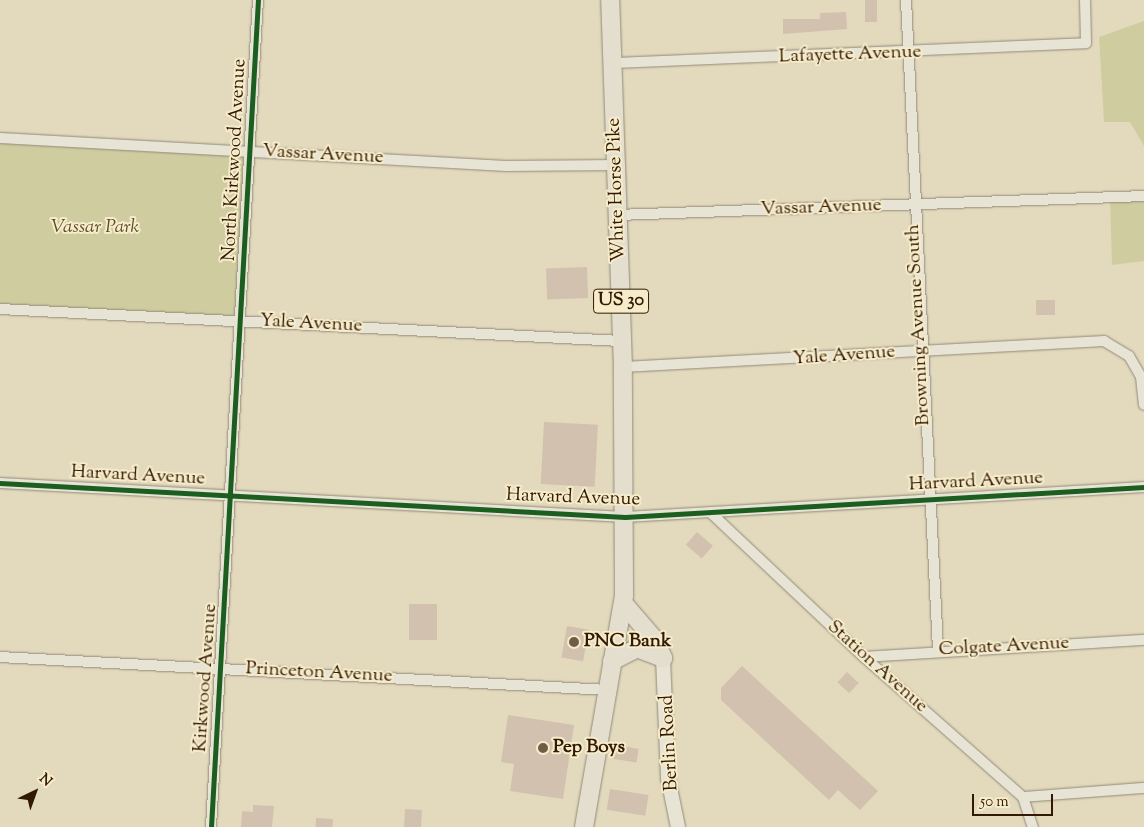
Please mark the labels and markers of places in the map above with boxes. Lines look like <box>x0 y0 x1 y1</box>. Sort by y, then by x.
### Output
place label: PNC Bank <box>584 631 671 653</box>
marker: PNC Bank <box>568 636 580 648</box>
place label: Pep Boys <box>553 737 625 759</box>
marker: Pep Boys <box>537 742 549 754</box>

